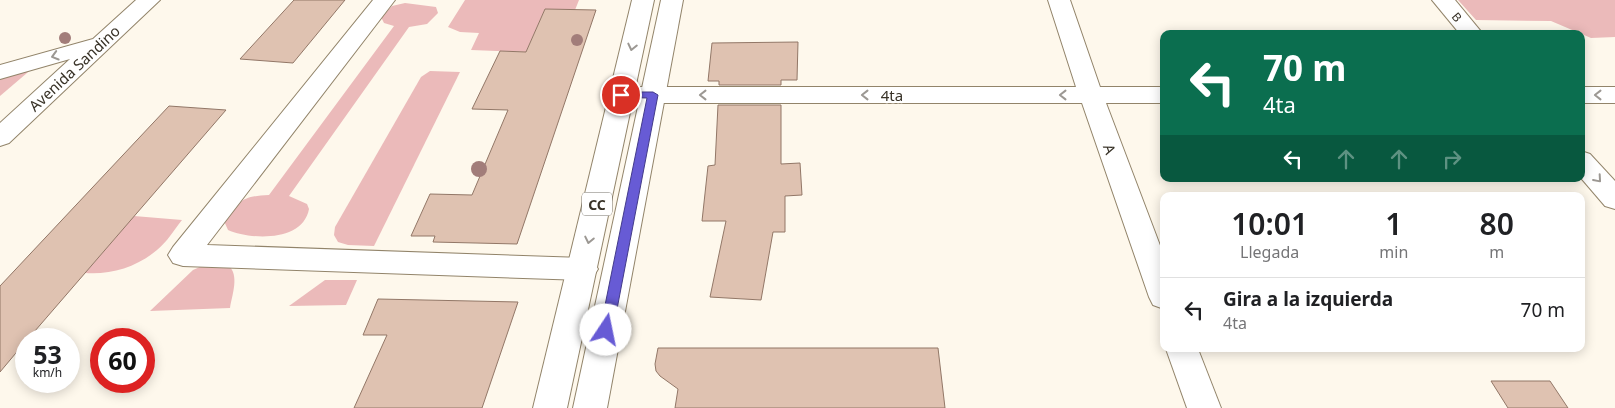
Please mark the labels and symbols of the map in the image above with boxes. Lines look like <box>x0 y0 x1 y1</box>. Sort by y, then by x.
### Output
street label: B <box>1448 8 1466 26</box>
street label: Avenida Sandino <box>24 21 124 115</box>
one-way arrow <box>627 43 638 52</box>
one-way arrow <box>51 51 60 61</box>
pin <box>600 74 642 116</box>
street label: 4ta <box>881 85 903 105</box>
one-way arrow <box>698 90 706 100</box>
one-way arrow <box>861 90 868 100</box>
one-way arrow <box>1058 90 1066 100</box>
one-way arrow <box>1594 90 1602 100</box>
street label: A <box>1099 141 1121 157</box>
one-way arrow <box>1592 174 1601 183</box>
road number: CC <box>582 192 612 215</box>
one-way arrow <box>584 236 595 245</box>
position arrow <box>579 303 631 355</box>
speed limit sign: 60 <box>90 328 155 393</box>

